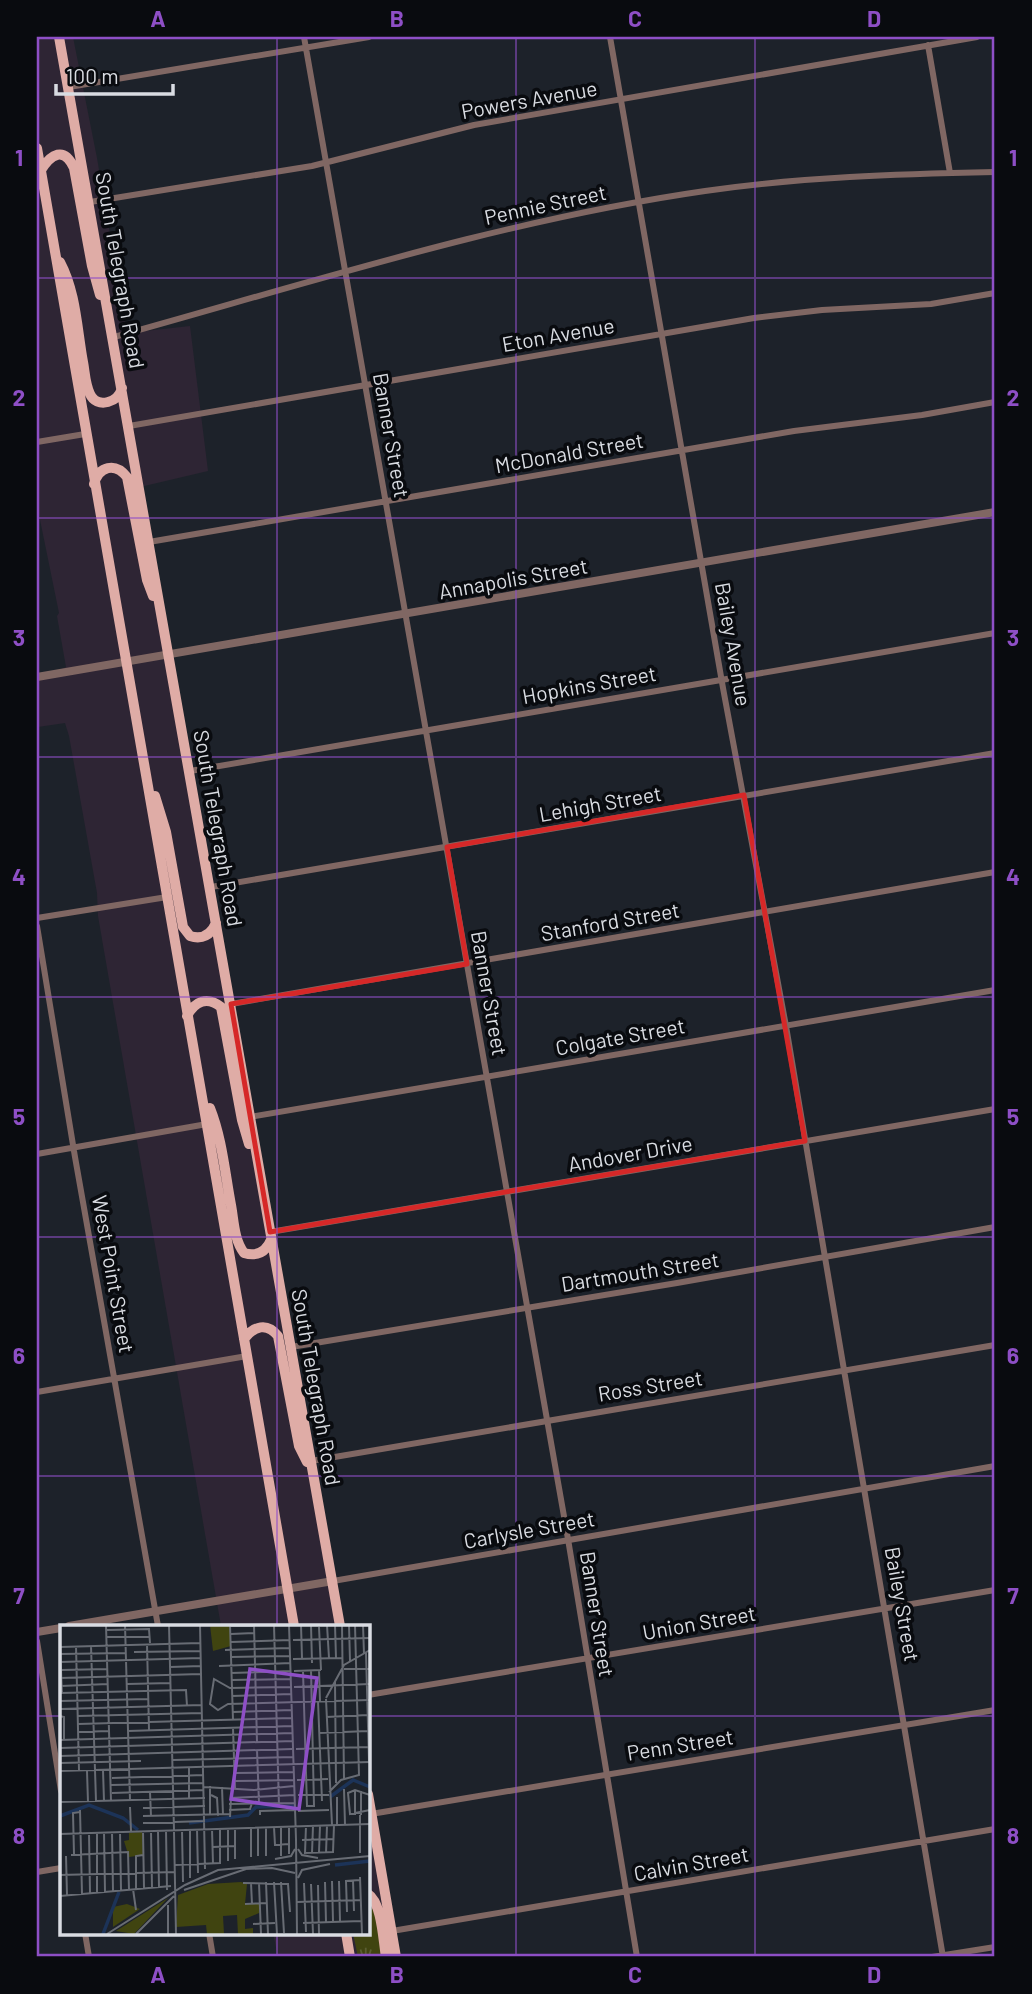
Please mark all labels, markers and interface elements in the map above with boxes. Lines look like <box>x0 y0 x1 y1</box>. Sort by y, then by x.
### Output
text: A <box>150 4 166 32</box>
text: B <box>390 4 404 32</box>
text: C <box>628 4 642 32</box>
text: D <box>867 4 881 32</box>
scale bar <box>56 52 173 96</box>
text: 100 m <box>66 63 119 88</box>
street label: Powers Avenue <box>459 75 599 123</box>
text: 1 <box>15 143 23 171</box>
text: 1 <box>1009 143 1017 171</box>
street label: South Telegraph Road <box>91 170 151 370</box>
street label: Pennie Street <box>482 179 608 229</box>
street label: Eton Avenue <box>500 312 616 356</box>
street label: Banner Street <box>369 370 415 500</box>
text: 2 <box>13 383 25 411</box>
text: 2 <box>1007 383 1019 411</box>
street label: McDonald Street <box>493 427 645 477</box>
street label: Annapolis Street <box>437 553 589 603</box>
street label: Bailey Avenue <box>711 580 757 708</box>
text: 3 <box>13 623 25 651</box>
text: 3 <box>1007 623 1019 651</box>
street label: Hopkins Street <box>520 660 658 708</box>
street label: South Telegraph Road <box>189 728 249 928</box>
street label: Lehigh Street <box>537 780 663 826</box>
text: 4 <box>12 862 26 890</box>
text: 4 <box>1006 862 1020 890</box>
street label: Stanford Street <box>539 896 681 946</box>
street label: Banner Street <box>467 928 513 1058</box>
street label: Colgate Street <box>553 1012 687 1060</box>
text: 5 <box>13 1102 25 1130</box>
text: 5 <box>1007 1102 1019 1130</box>
street label: Andover Drive <box>566 1130 694 1176</box>
street label: West Point Street <box>88 1193 140 1355</box>
street label: Dartmouth Street <box>559 1246 721 1296</box>
street label: South Telegraph Road <box>287 1287 347 1487</box>
text: 6 <box>13 1341 25 1369</box>
text: 6 <box>1007 1341 1019 1369</box>
street label: Ross Street <box>596 1364 704 1406</box>
street label: Carlysle Street <box>462 1505 596 1553</box>
street label: Bailey Street <box>881 1545 925 1663</box>
street label: Banner Street <box>576 1550 620 1678</box>
text: 7 <box>13 1581 25 1609</box>
text: 7 <box>1007 1581 1019 1609</box>
street label: Union Street <box>640 1600 758 1644</box>
inset map <box>60 1625 369 1934</box>
street label: Penn Street <box>625 1723 735 1765</box>
text: 8 <box>13 1821 25 1849</box>
text: 8 <box>1007 1821 1019 1849</box>
street label: Calvin Street <box>632 1841 750 1885</box>
text: A <box>150 1960 166 1988</box>
text: B <box>390 1960 404 1988</box>
text: C <box>628 1960 642 1988</box>
text: D <box>867 1960 881 1988</box>

